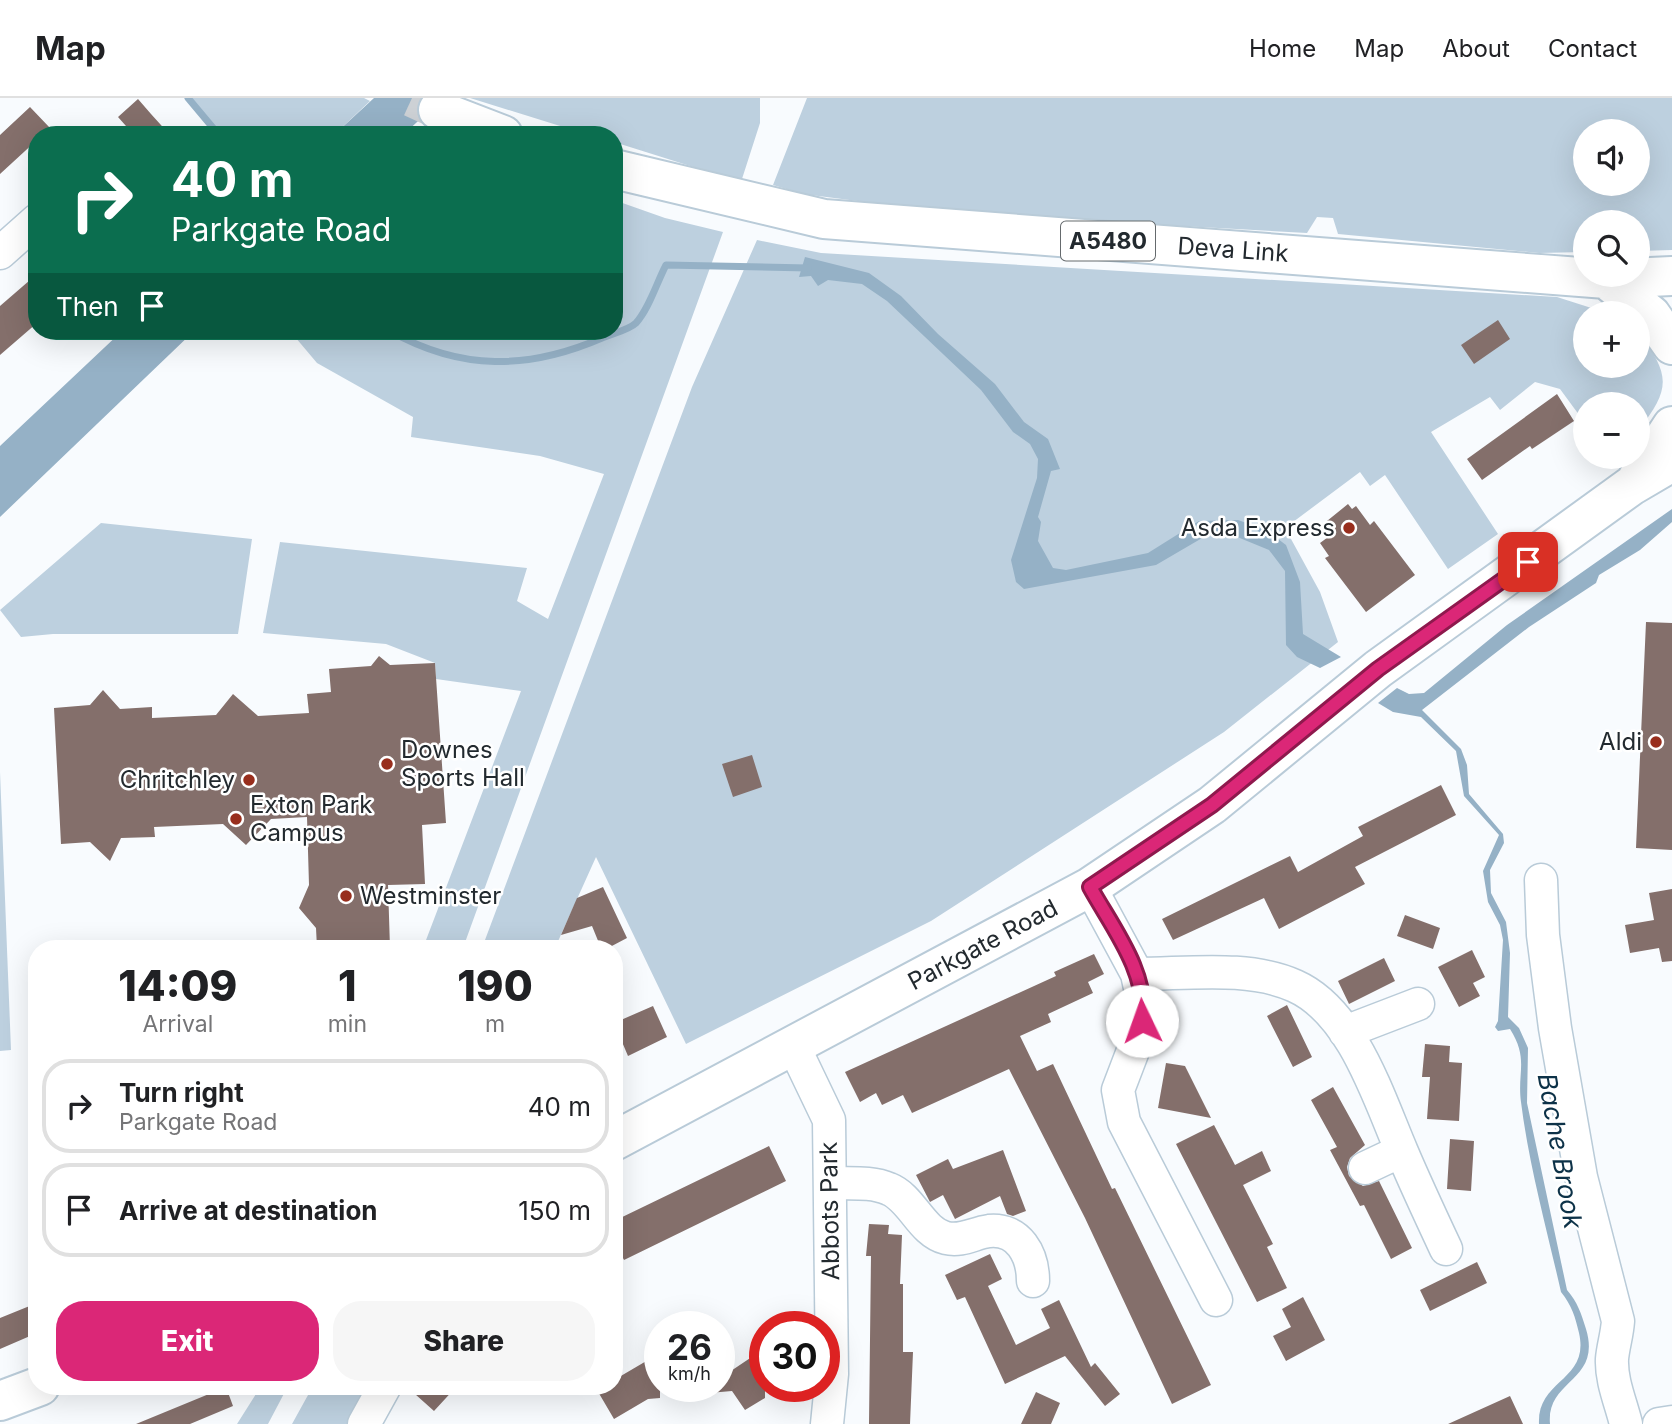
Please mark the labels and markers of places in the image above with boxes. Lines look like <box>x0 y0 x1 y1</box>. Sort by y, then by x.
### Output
place label: Asda Express <box>1181 513 1335 542</box>
marker: Asda Express <box>1341 520 1357 536</box>
pin <box>1498 532 1558 592</box>
place label: Aldi <box>1599 727 1642 756</box>
marker: Aldi <box>1648 734 1664 750</box>
place label: Downes Sports Hall <box>401 735 525 792</box>
marker: Downes Sports Hall <box>379 756 395 772</box>
place label: Chritchley <box>120 765 235 794</box>
marker: Chritchley <box>241 772 257 788</box>
place label: Exton Park Campus <box>250 790 372 847</box>
marker: Exton Park Campus <box>228 811 244 827</box>
place label: Westminster <box>360 881 501 910</box>
marker: Westminster <box>338 888 354 904</box>

